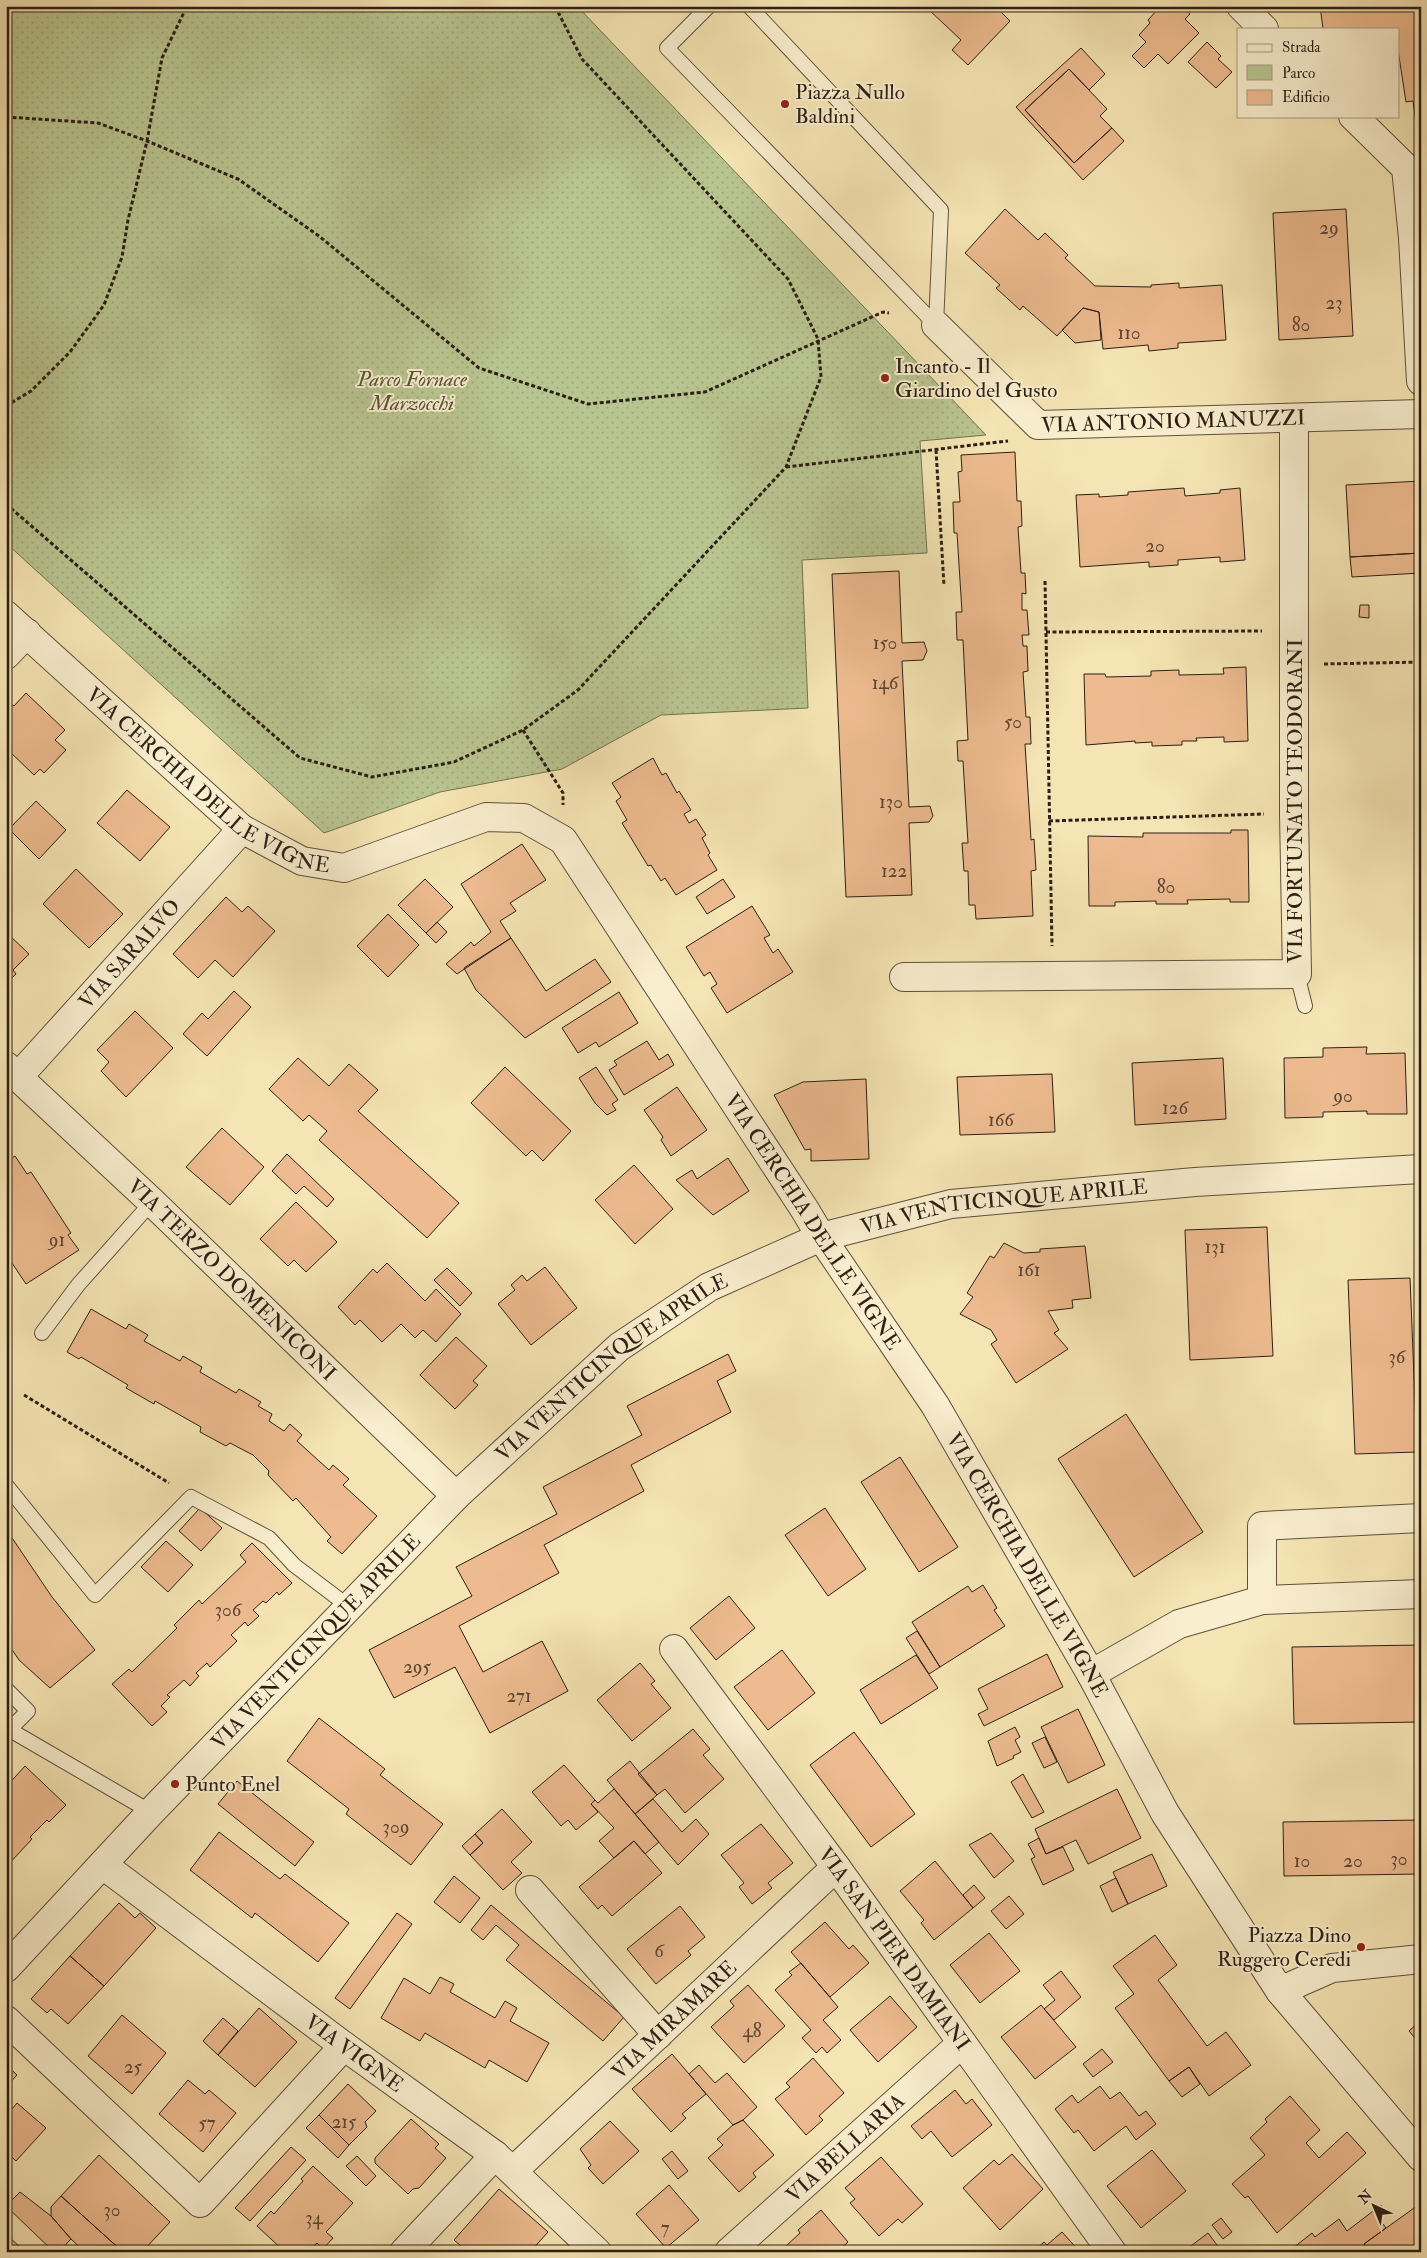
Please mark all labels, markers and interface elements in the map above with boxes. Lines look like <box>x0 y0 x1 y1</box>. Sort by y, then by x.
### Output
legend <box>1237 28 1400 118</box>
text: Strada <box>1282 38 1321 57</box>
text: Parco <box>1282 64 1315 83</box>
place label: Piazza Nullo Baldini <box>795 79 905 130</box>
text: Edificio <box>1282 88 1330 107</box>
marker: Piazza Nullo Baldini <box>779 98 791 110</box>
house number: 29 <box>1319 216 1339 240</box>
house number: 23 <box>1326 291 1342 315</box>
house number: 80 <box>1292 313 1310 337</box>
house number: 110 <box>1117 321 1141 345</box>
place label: Incanto - Il Giardino del Gusto <box>895 353 1057 404</box>
park label: Parco Fornace Marzocchi <box>356 366 468 417</box>
marker: Incanto - Il Giardino del Gusto <box>879 372 891 384</box>
street label: VIA ANTONIO MANUZZI <box>1041 404 1306 439</box>
house number: 20 <box>1145 534 1165 558</box>
house number: 150 <box>873 631 897 655</box>
street label: VIA FORTUNATO TEODORANI <box>1282 639 1309 963</box>
house number: 146 <box>872 671 900 695</box>
street label: VIA CERCHIA DELLE VIGNE <box>80 681 332 879</box>
house number: 50 <box>1004 710 1022 734</box>
house number: 130 <box>879 790 903 814</box>
house number: 122 <box>881 859 907 883</box>
house number: 80 <box>1157 875 1175 899</box>
street label: VIA SARALVO <box>73 893 186 1015</box>
house number: 90 <box>1331 1084 1353 1108</box>
street label: VIA CERCHIA DELLE VIGNE <box>718 1088 907 1355</box>
house number: 126 <box>1162 1096 1189 1120</box>
house number: 166 <box>988 1108 1015 1132</box>
street label: VIA TERZO DOMENICONI <box>122 1173 342 1387</box>
street label: VIA VENTICINQUE APRILE <box>857 1173 1149 1240</box>
house number: 91 <box>47 1228 65 1252</box>
house number: 131 <box>1205 1235 1225 1259</box>
house number: 161 <box>1018 1258 1040 1282</box>
street label: VIA VENTICINQUE APRILE <box>490 1267 732 1467</box>
house number: 36 <box>1389 1345 1407 1369</box>
street label: VIA CERCHIA DELLE VIGNE <box>940 1428 1114 1702</box>
street label: VIA VENTICINQUE APRILE <box>205 1528 427 1756</box>
house number: 306 <box>215 1598 243 1622</box>
house number: 295 <box>403 1655 432 1679</box>
house number: 271 <box>506 1684 532 1708</box>
place label: Punto Enel <box>185 1771 281 1798</box>
marker: Punto Enel <box>169 1778 181 1790</box>
house number: 309 <box>383 1815 409 1839</box>
street label: VIA SAN PIER DAMIANI <box>812 1842 976 2056</box>
house number: 30 <box>1390 1847 1408 1871</box>
house number: 10 <box>1294 1849 1310 1873</box>
house number: 20 <box>1343 1849 1363 1873</box>
place label: Piazza Dino Ruggero Ceredi <box>1217 1922 1351 1973</box>
house number: 6 <box>654 1939 665 1963</box>
marker: Piazza Dino Ruggero Ceredi <box>1355 1941 1367 1953</box>
street label: VIA MIRAMARE <box>606 1955 743 2085</box>
street label: VIA VIGNE <box>299 2008 409 2099</box>
house number: 48 <box>742 2019 762 2043</box>
house number: 25 <box>124 2055 143 2079</box>
street label: VIA BELLARIA <box>780 2088 911 2209</box>
house number: 215 <box>332 2110 357 2134</box>
house number: 57 <box>198 2111 216 2135</box>
north arrow <box>1350 2180 1400 2230</box>
text: N <box>1354 2186 1376 2208</box>
house number: 30 <box>103 2198 121 2222</box>
house number: 34 <box>305 2206 323 2230</box>
house number: 7 <box>661 2216 670 2240</box>

